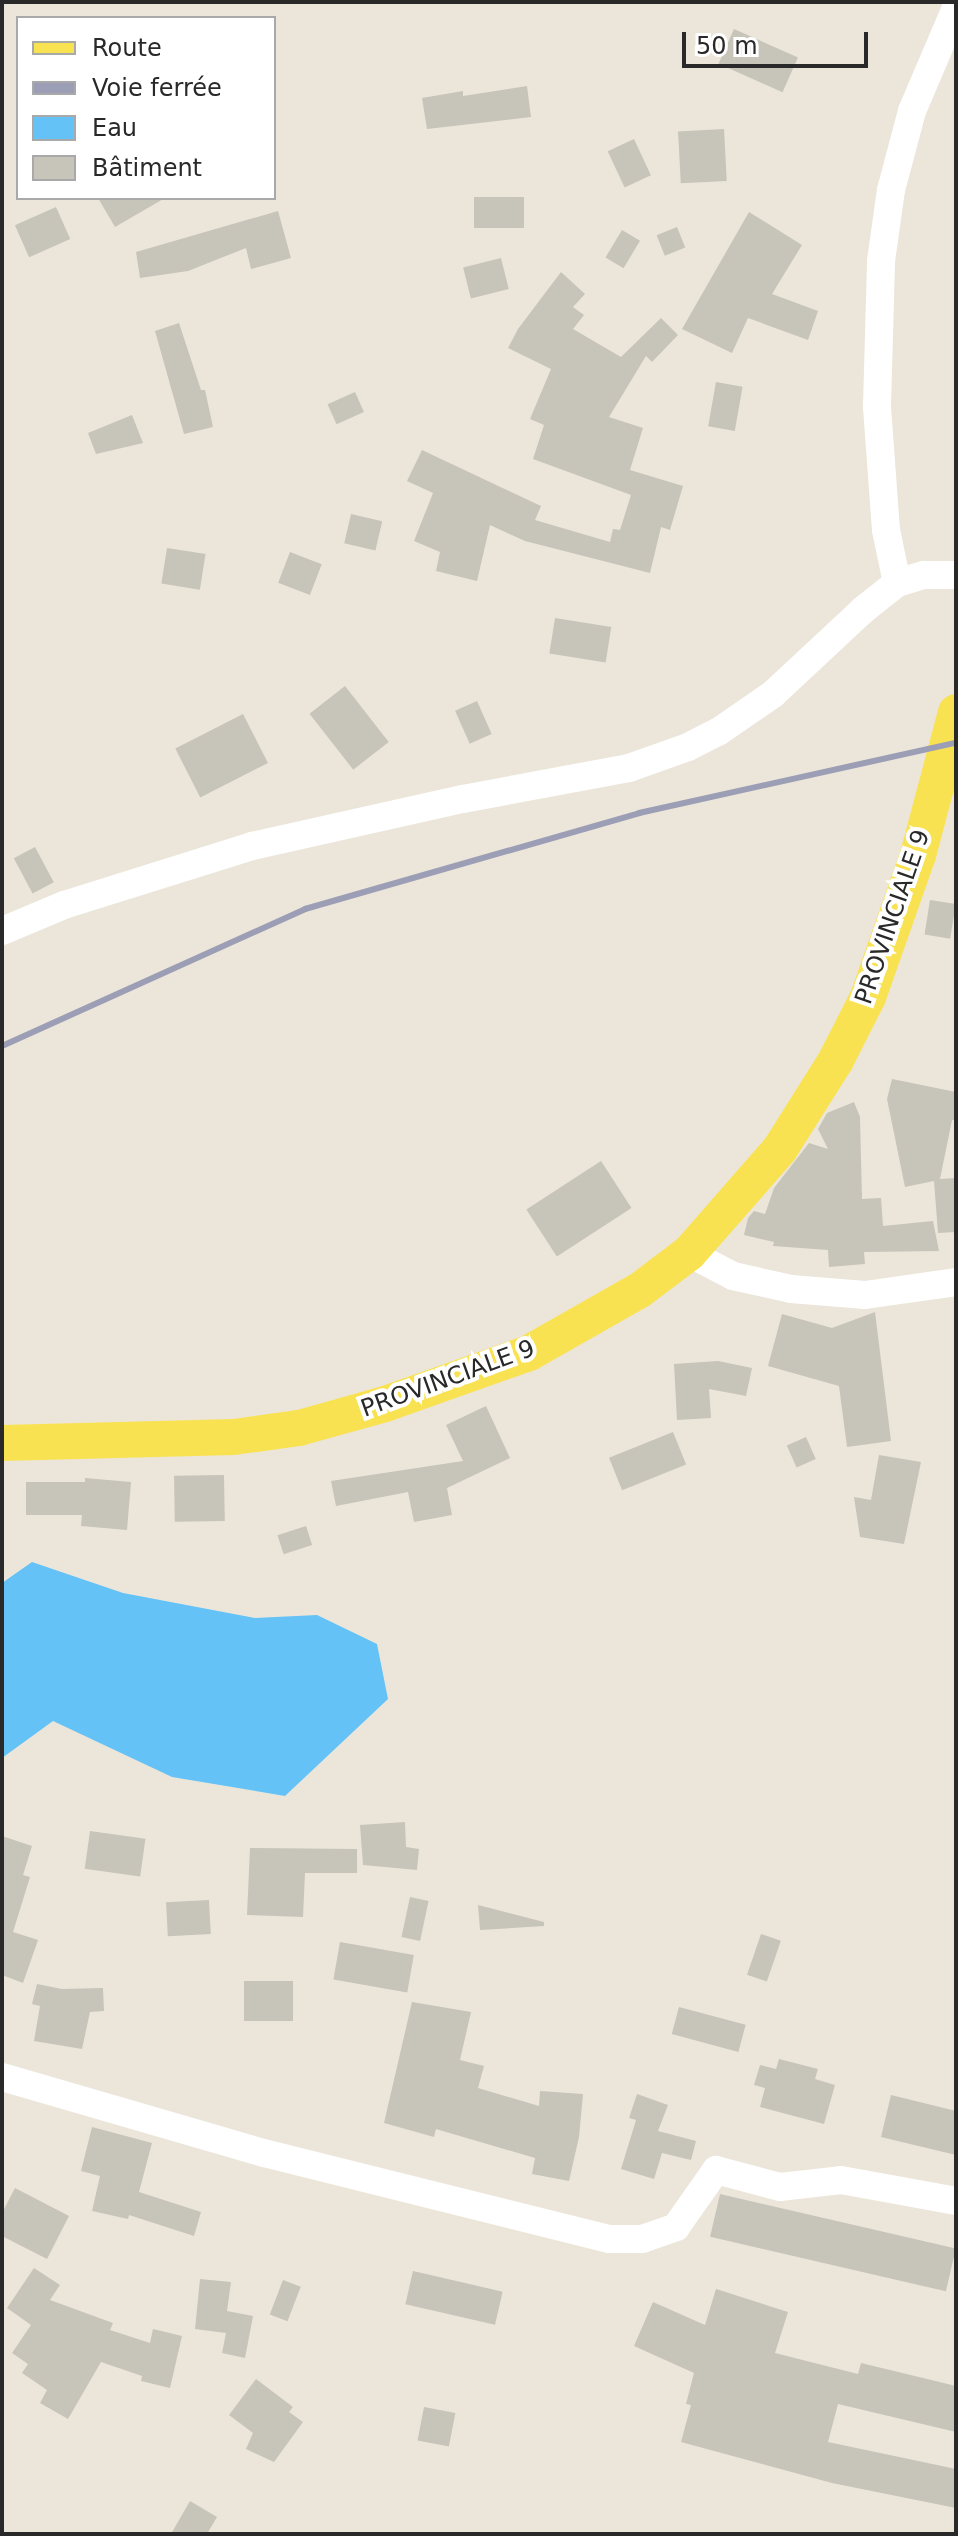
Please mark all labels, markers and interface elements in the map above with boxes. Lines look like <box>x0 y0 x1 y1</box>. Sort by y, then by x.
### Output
legend <box>16 16 276 200</box>
scale bar <box>686 16 872 66</box>
text: 50 m <box>696 32 758 60</box>
text: Route <box>92 34 162 62</box>
text: Voie ferrée <box>92 74 222 102</box>
text: Eau <box>92 114 137 142</box>
text: Bâtiment <box>92 154 202 182</box>
street label: PROVINCIALE 9 <box>850 826 936 1008</box>
street label: PROVINCIALE 9 <box>357 1334 539 1424</box>

